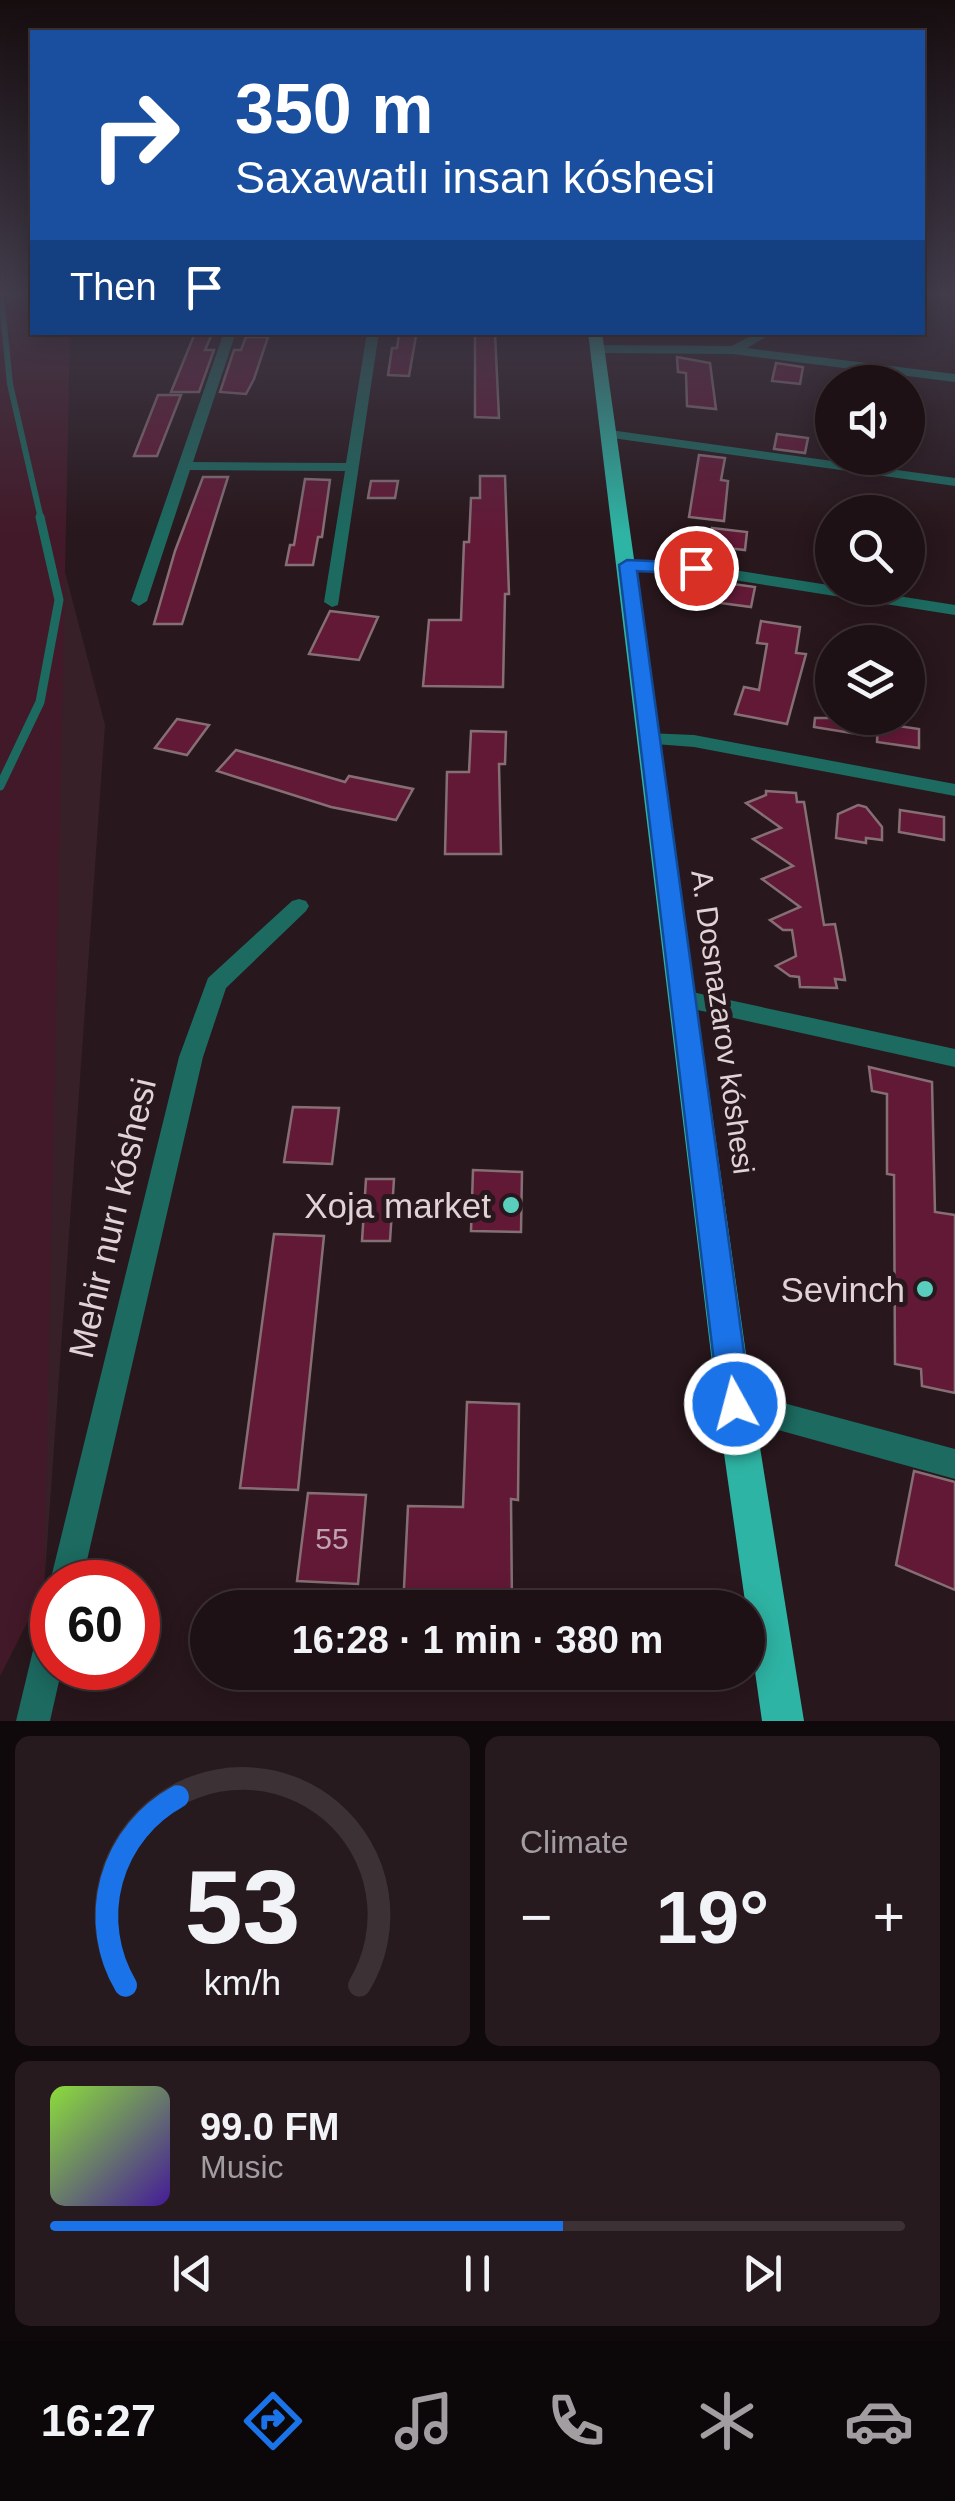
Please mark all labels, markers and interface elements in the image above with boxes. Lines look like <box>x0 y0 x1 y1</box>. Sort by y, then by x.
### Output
icon: right <box>70 70 200 200</box>
text: 350 m <box>235 70 433 148</box>
text: Saxawatlı insan kóshesi <box>235 152 715 203</box>
icon: arrive <box>177 260 232 315</box>
text: Then <box>70 266 157 308</box>
map controls <box>815 365 925 735</box>
button: sound <box>815 365 925 475</box>
button: search <box>815 495 925 605</box>
pin <box>654 526 739 611</box>
icon: arrive <box>669 541 724 596</box>
button: layers <box>815 625 925 735</box>
street label: A. Dosnazarov kóshesi <box>685 868 761 1176</box>
street label: Mehir nurı kóshesi <box>61 1074 163 1362</box>
place label: Xoja market <box>304 1186 491 1225</box>
marker: Xoja market <box>500 1194 522 1216</box>
place label: Sevinch <box>780 1270 905 1309</box>
marker: Sevinch <box>914 1278 936 1300</box>
position arrow <box>683 1352 787 1456</box>
house number: 55 <box>315 1522 349 1555</box>
speed limit sign: 60 <box>30 1560 160 1690</box>
text: 16:28 · 1 min · 380 m <box>292 1619 663 1661</box>
text: Climate <box>520 1824 628 1860</box>
text: 53 <box>185 1849 300 1965</box>
text: 19° <box>656 1875 769 1959</box>
text: − <box>520 1886 552 1948</box>
text: + <box>873 1886 905 1948</box>
text: km/h <box>204 1963 281 2003</box>
text: 99.0 FM <box>200 2106 339 2148</box>
text: Music <box>200 2149 284 2185</box>
icon: previous <box>165 2246 220 2301</box>
icon: pause <box>450 2246 505 2301</box>
icon: next <box>735 2246 790 2301</box>
icon: directions <box>238 2386 308 2456</box>
icon: music <box>389 2386 459 2456</box>
icon: phone <box>541 2386 611 2456</box>
icon: climate <box>692 2386 762 2456</box>
icon: car <box>844 2386 914 2456</box>
text: 16:27 <box>41 2395 156 2446</box>

